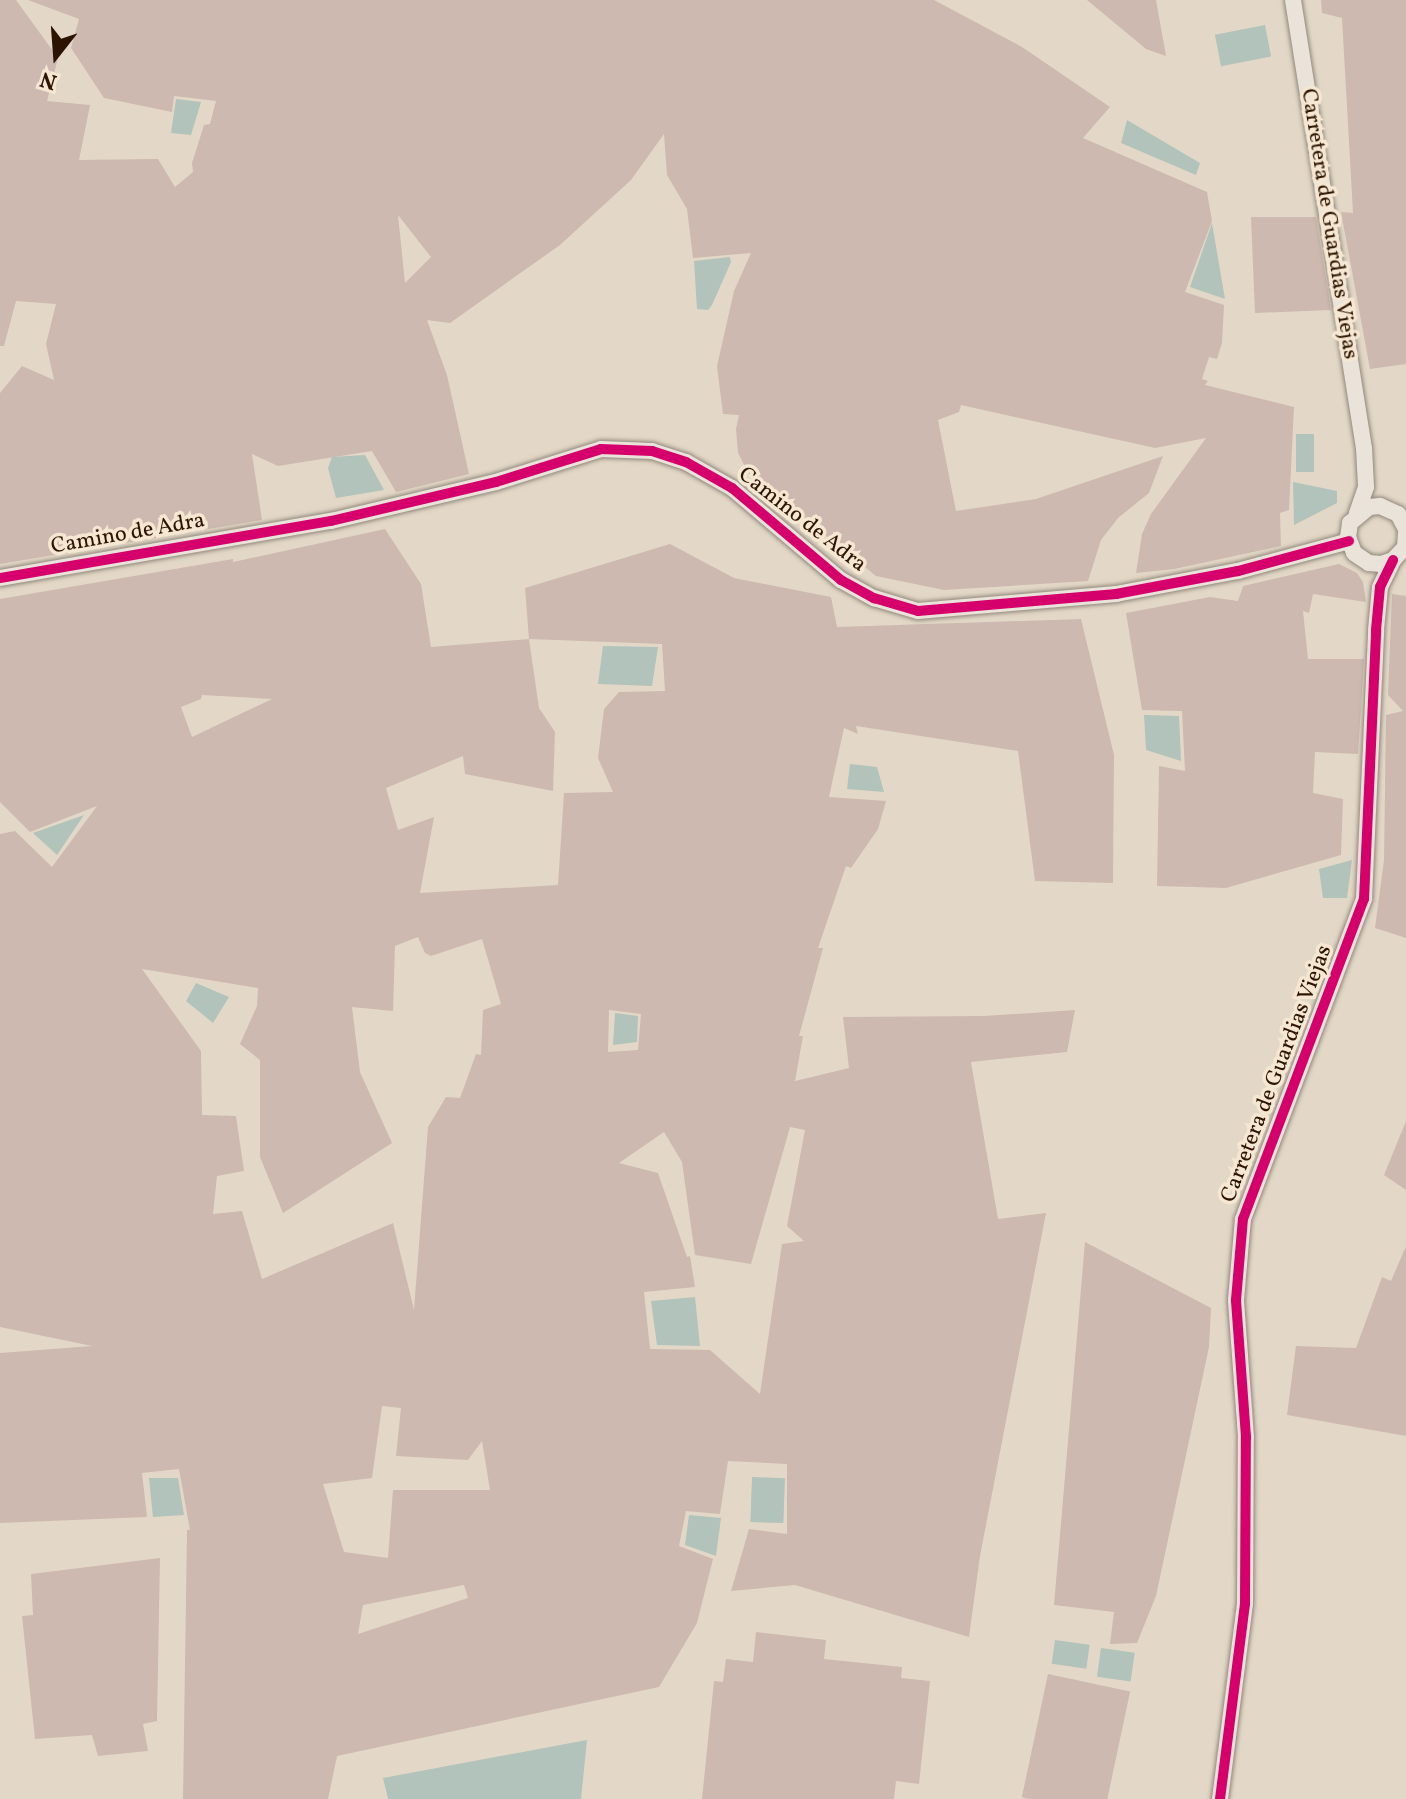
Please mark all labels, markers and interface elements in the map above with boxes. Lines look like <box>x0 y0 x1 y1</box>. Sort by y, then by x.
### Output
north arrow <box>16 16 96 96</box>
text: N <box>37 62 61 97</box>
street label: Carretera de Guardias Viejas <box>1295 87 1363 361</box>
street label: Camino de Adra <box>733 462 871 578</box>
street label: Camino de Adra <box>49 507 207 561</box>
street label: Carretera de Guardias Viejas <box>1216 941 1338 1207</box>

